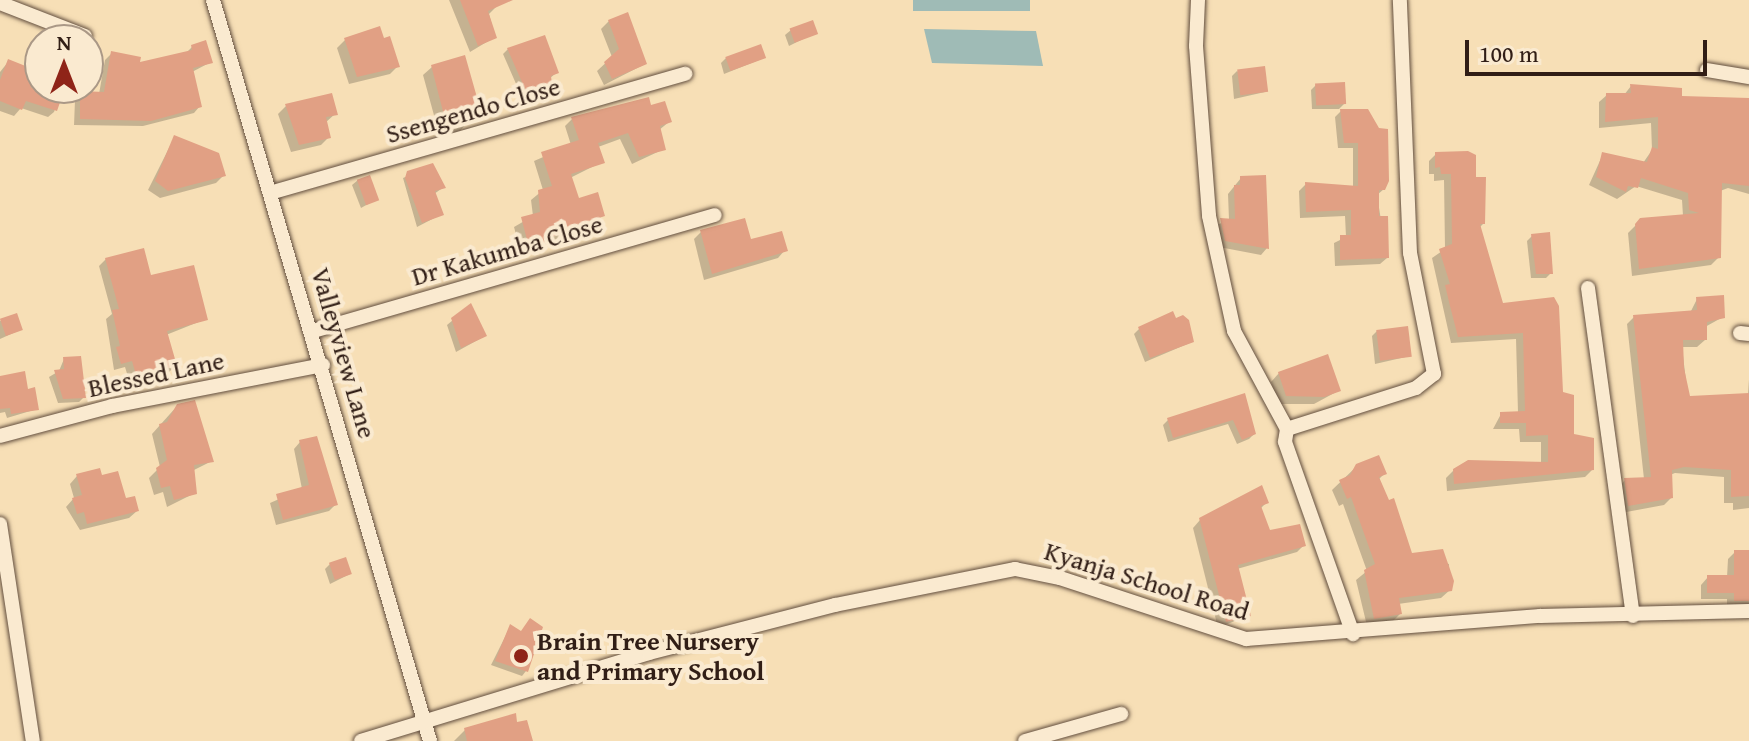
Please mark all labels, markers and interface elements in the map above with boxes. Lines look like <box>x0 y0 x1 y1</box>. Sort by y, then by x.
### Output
north arrow <box>24 24 104 104</box>
scale bar <box>1469 24 1711 74</box>
text: N <box>57 26 71 58</box>
text: 100 m <box>1479 36 1539 71</box>
street label: Ssengendo Close <box>382 70 564 150</box>
street label: Dr Kakumba Close <box>408 208 606 292</box>
street label: Valleyview Lane <box>305 264 383 442</box>
street label: Blessed Lane <box>85 344 227 404</box>
street label: Kyanja School Road <box>1041 535 1253 627</box>
place label: Brain Tree Nursery and Primary School <box>537 625 764 686</box>
marker: Brain Tree Nursery and Primary School <box>512 647 530 665</box>

